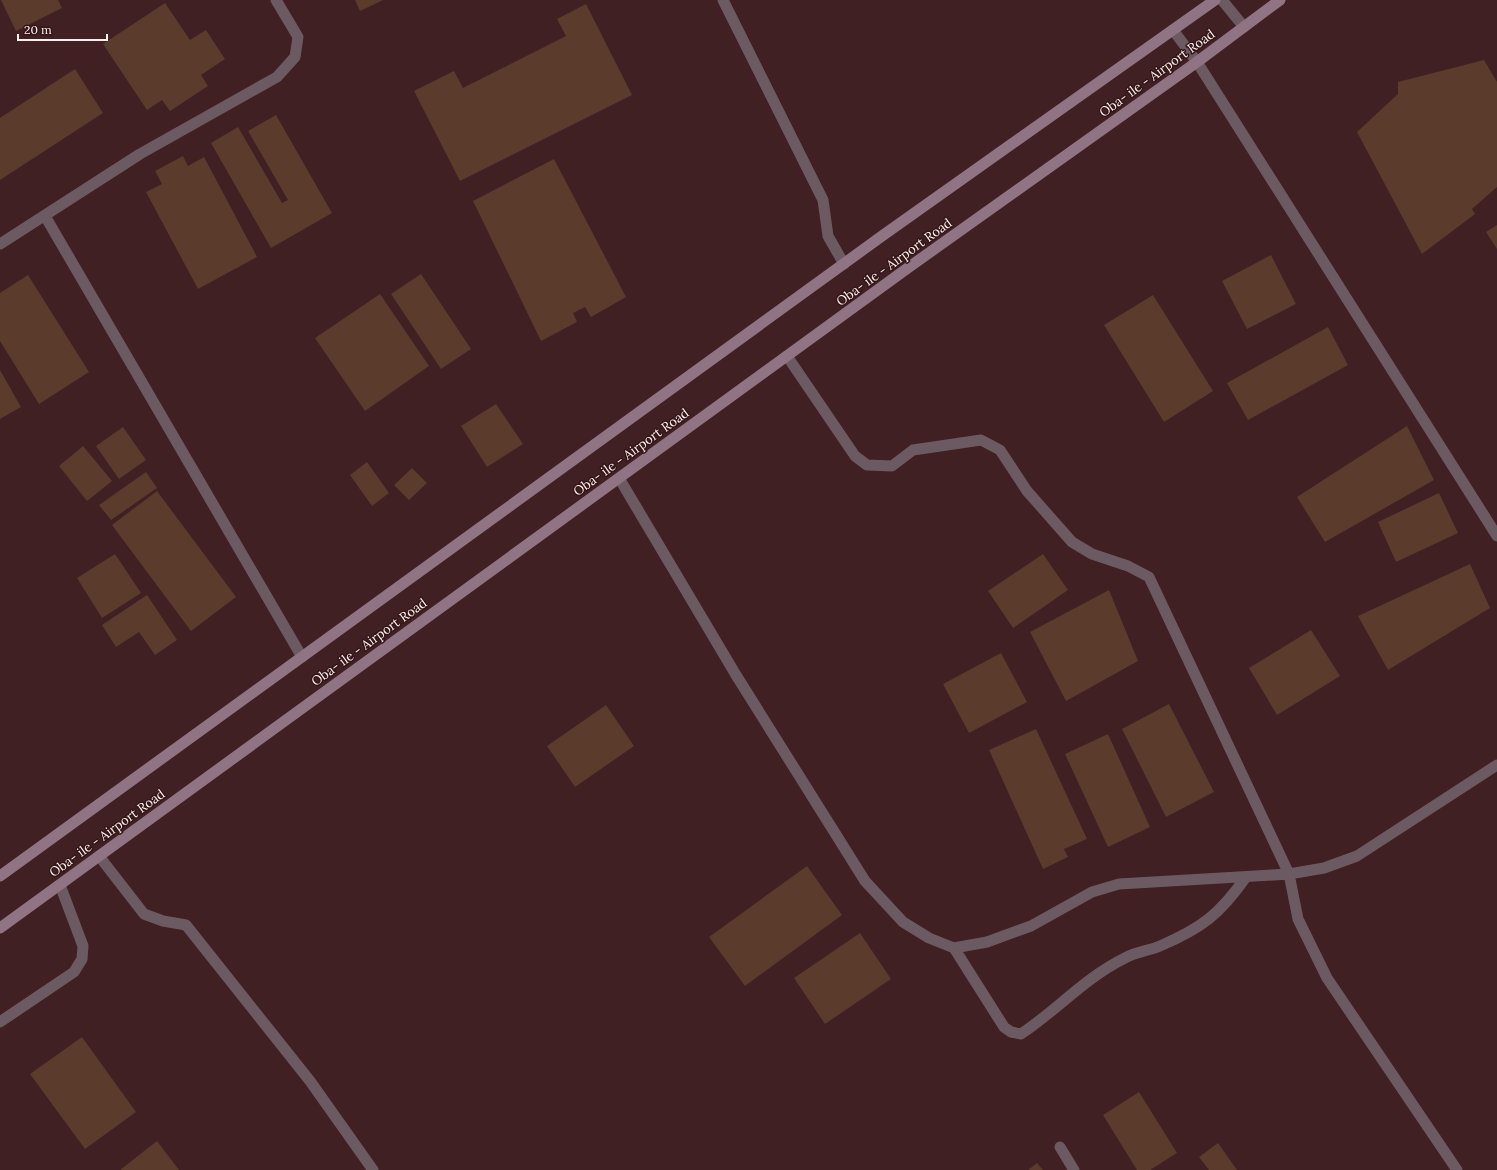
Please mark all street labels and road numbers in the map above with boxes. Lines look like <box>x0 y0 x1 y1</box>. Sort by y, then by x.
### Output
street label: Oba- ile - Airport Road <box>1096 25 1218 121</box>
street label: Oba- ile - Airport Road <box>833 214 955 310</box>
street label: Oba- ile - Airport Road <box>570 404 692 500</box>
street label: Oba- ile - Airport Road <box>308 594 430 690</box>
street label: Oba- ile - Airport Road <box>46 785 168 881</box>

